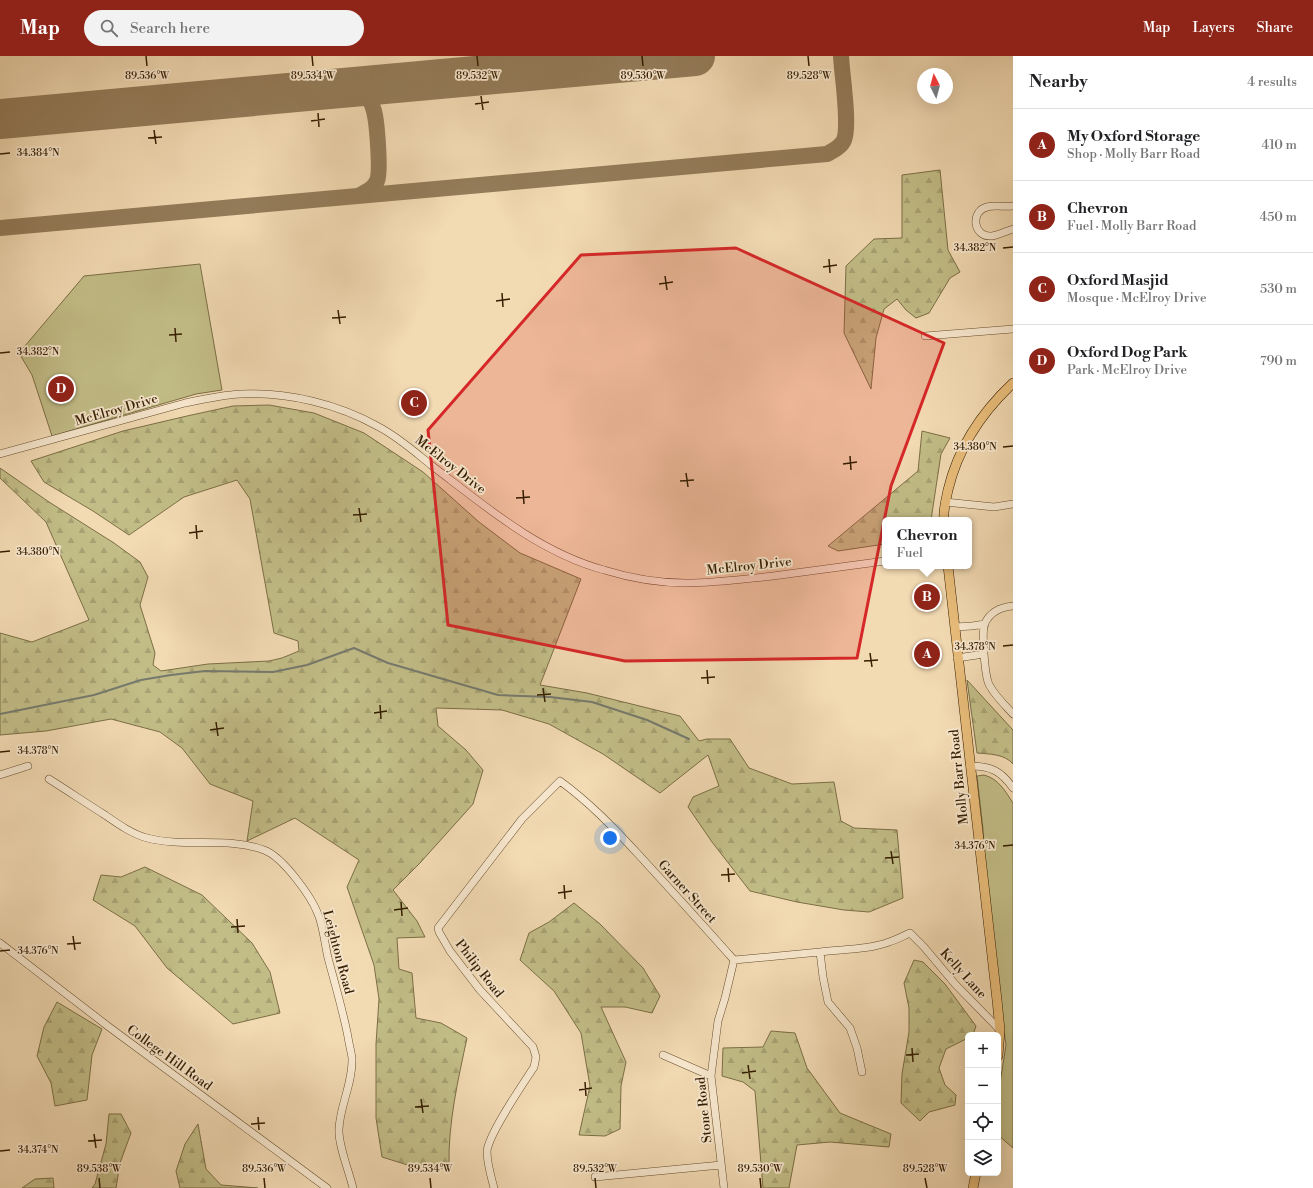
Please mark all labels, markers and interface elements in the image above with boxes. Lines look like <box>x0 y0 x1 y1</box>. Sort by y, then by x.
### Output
search box <box>84 10 364 46</box>
text: Map <box>20 16 60 40</box>
icon: search <box>98 17 120 39</box>
text: Search here <box>130 19 210 38</box>
text: Map <box>1143 19 1170 37</box>
text: Layers <box>1192 19 1235 37</box>
text: Share <box>1257 19 1293 37</box>
north arrow <box>917 68 953 104</box>
text: 89.536°W <box>125 70 170 82</box>
text: 89.534°W <box>291 70 336 82</box>
text: 89.532°W <box>456 70 501 82</box>
text: 89.530°W <box>621 70 666 82</box>
text: 89.528°W <box>787 70 832 82</box>
text: Nearby <box>1029 71 1088 93</box>
text: 4 results <box>1247 74 1297 90</box>
text: My Oxford Storage <box>1067 127 1200 146</box>
text: A <box>1037 137 1047 153</box>
text: 410 m <box>1261 137 1297 153</box>
text: Shop · Molly Barr Road <box>1067 146 1200 162</box>
text: 34.384°N <box>17 147 60 159</box>
text: Chevron <box>1067 199 1128 218</box>
text: B <box>1037 209 1047 225</box>
text: 450 m <box>1259 209 1297 225</box>
text: Fuel · Molly Barr Road <box>1067 218 1196 234</box>
text: 34.382°N <box>954 242 997 254</box>
text: Oxford Masjid <box>1067 271 1169 290</box>
text: C <box>1037 281 1047 297</box>
text: 530 m <box>1260 281 1297 297</box>
text: Mosque · McElroy Drive <box>1067 290 1207 306</box>
text: Oxford Dog Park <box>1067 343 1188 362</box>
text: 34.382°N <box>17 346 60 358</box>
text: D <box>1037 353 1047 369</box>
text: 790 m <box>1260 353 1297 369</box>
text: Park · McElroy Drive <box>1067 362 1187 378</box>
pin: D <box>48 374 74 404</box>
pin: C <box>401 388 427 418</box>
street label: McElroy Drive <box>73 390 160 429</box>
street label: McElroy Drive <box>412 432 489 498</box>
text: 34.380°N <box>953 441 997 453</box>
popup <box>882 517 972 569</box>
text: Chevron <box>897 526 957 545</box>
text: Fuel <box>897 545 923 561</box>
text: 34.380°N <box>16 546 60 558</box>
street label: McElroy Drive <box>706 554 793 578</box>
pin: B <box>914 582 940 612</box>
pin: A <box>914 639 940 669</box>
text: 34.378°N <box>954 641 996 653</box>
street label: Molly Barr Road <box>946 728 972 825</box>
text: 34.378°N <box>17 745 59 757</box>
your location <box>600 828 620 848</box>
text: 34.376°N <box>954 840 996 852</box>
street label: Garner Street <box>655 857 720 927</box>
street label: Leighton Road <box>319 909 357 997</box>
street label: Philip Road <box>452 936 507 1001</box>
text: 34.376°N <box>17 945 59 957</box>
street label: Kelly Lane <box>936 945 990 1002</box>
street label: College Hill Road <box>124 1021 216 1094</box>
map controls <box>965 1032 1001 1176</box>
button: + <box>965 1032 1001 1068</box>
button: − <box>965 1068 1001 1104</box>
street label: Stone Road <box>693 1075 715 1144</box>
button: locate <box>965 1104 1001 1140</box>
button: layers <box>965 1140 1001 1176</box>
text: 34.374°N <box>18 1144 59 1156</box>
text: 89.538°W <box>77 1163 122 1175</box>
text: 89.536°W <box>242 1163 287 1175</box>
text: 89.534°W <box>408 1163 453 1175</box>
text: 89.532°W <box>573 1163 618 1175</box>
text: 89.530°W <box>738 1163 783 1175</box>
text: 89.528°W <box>903 1163 948 1175</box>

